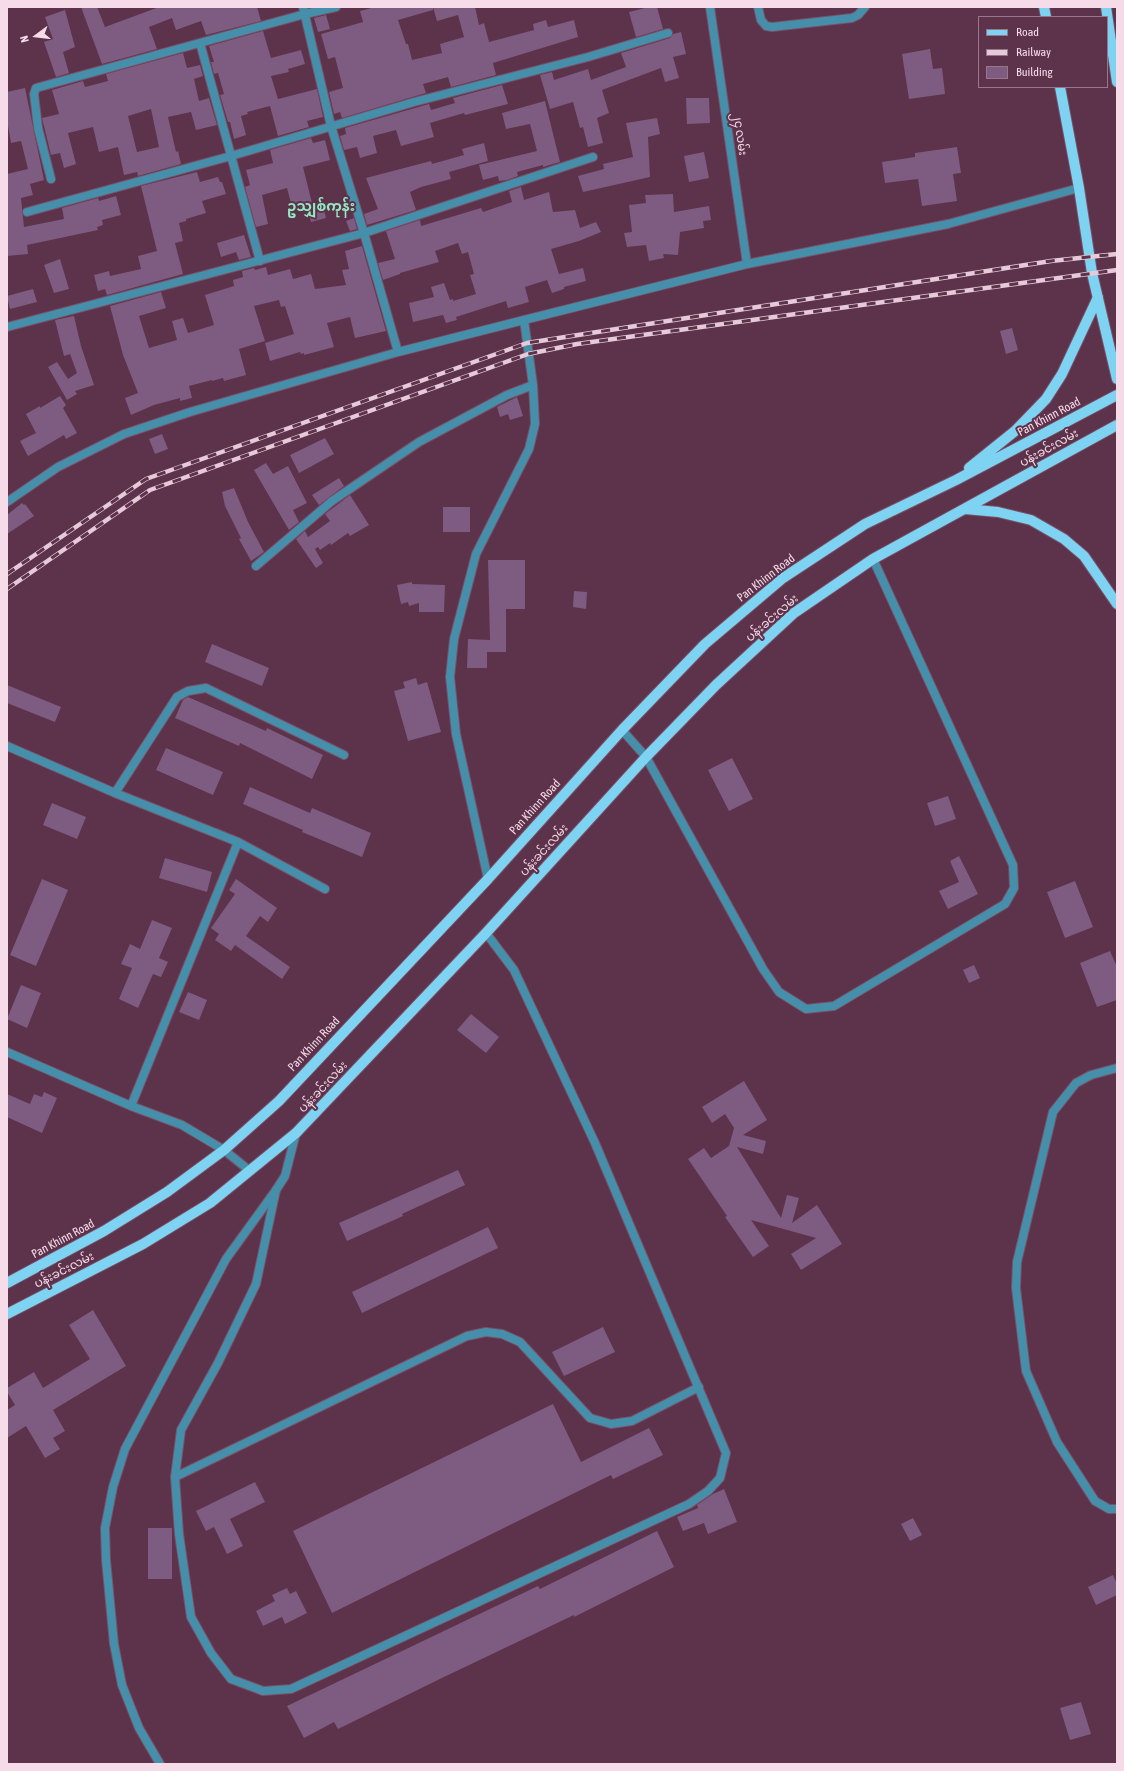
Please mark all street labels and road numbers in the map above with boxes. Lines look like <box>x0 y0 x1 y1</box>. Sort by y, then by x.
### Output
street label: ၂၄ လမ်း <box>730 112 750 156</box>
street label: Pan Khinn Road <box>1015 394 1083 440</box>
street label: ပန်းခင်းလမ်း <box>1017 426 1081 470</box>
street label: Pan Khinn Road <box>734 551 798 605</box>
street label: ပန်းခင်းလမ်း <box>743 591 801 645</box>
street label: Pan Khinn Road <box>506 776 564 838</box>
street label: ပန်းခင်းလမ်း <box>517 821 571 879</box>
street label: Pan Khinn Road <box>285 1014 343 1074</box>
street label: ပန်းခင်းလမ်း <box>296 1058 350 1116</box>
street label: Pan Khinn Road <box>29 1216 97 1262</box>
street label: ပန်းခင်းလမ်း <box>32 1249 96 1291</box>

